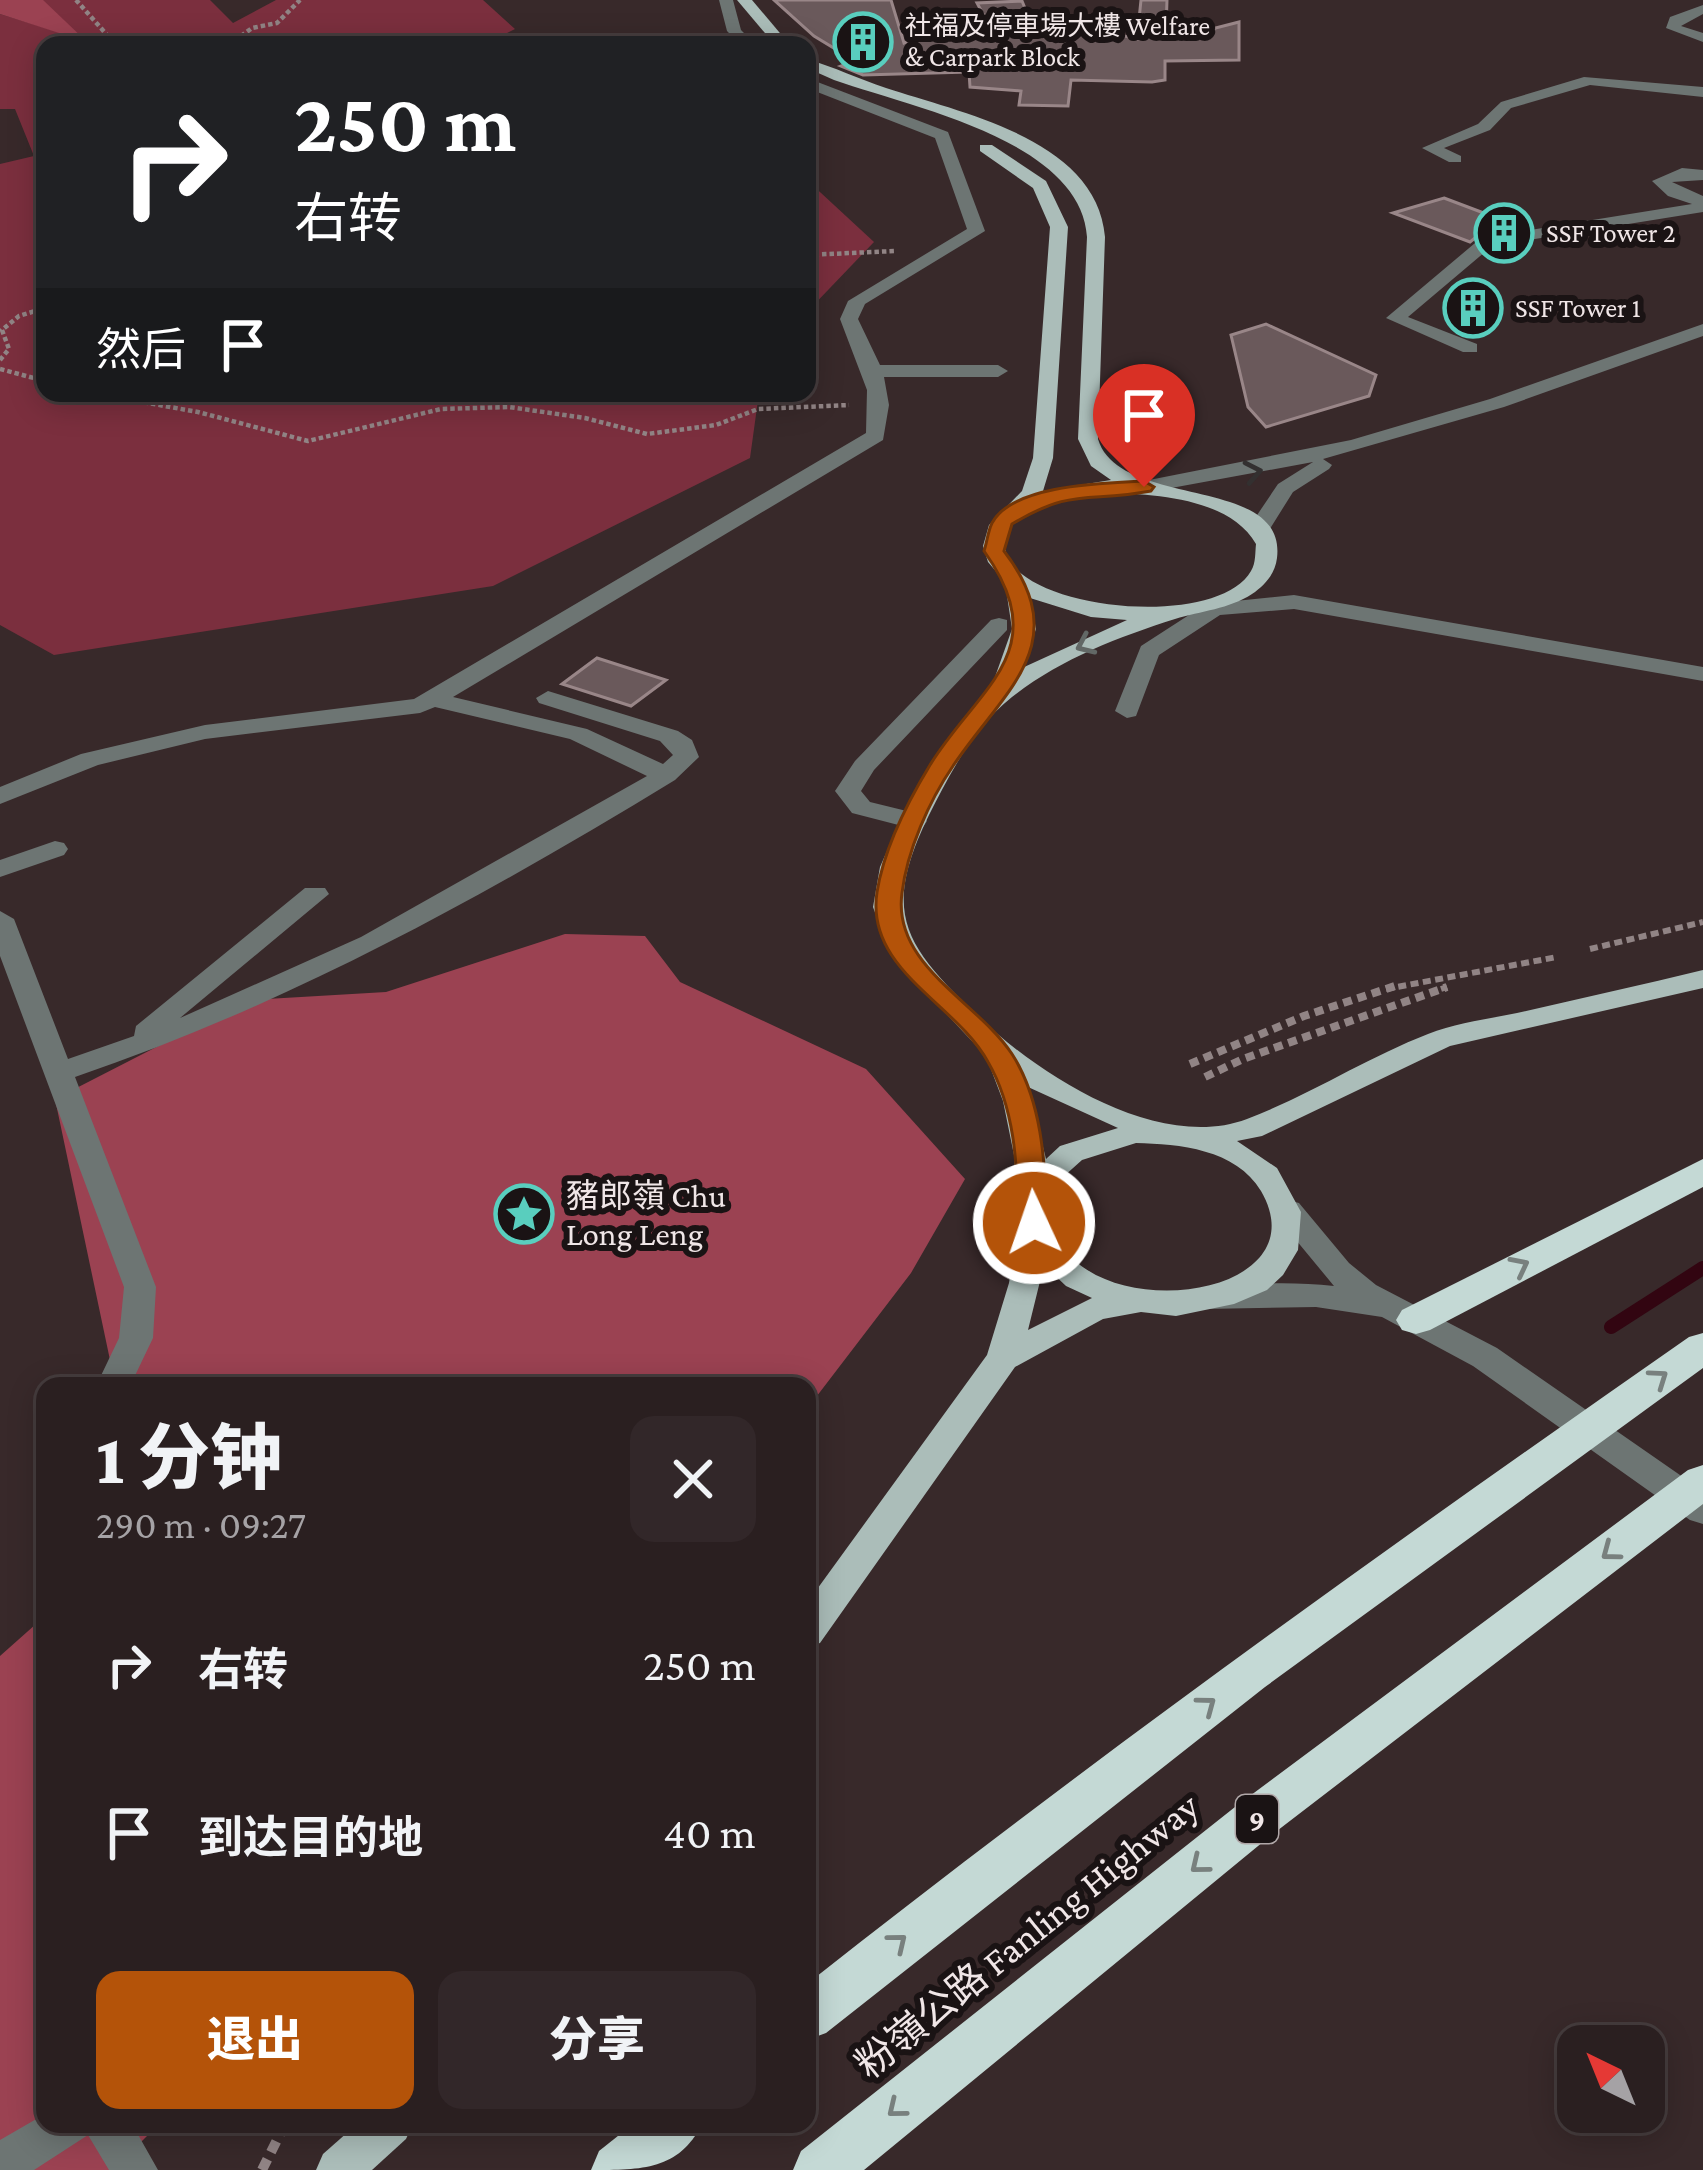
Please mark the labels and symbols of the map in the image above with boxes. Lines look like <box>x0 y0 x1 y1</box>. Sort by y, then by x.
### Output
building icon: 社福及停車場大樓 Welfare & Carpark Block <box>832 11 894 73</box>
place label: 社福及停車場大樓 Welfare & Carpark Block <box>905 11 1210 72</box>
building icon: SSF Tower 2 <box>1473 202 1535 264</box>
place label: SSF Tower 2 <box>1546 218 1676 248</box>
building icon: SSF Tower 1 <box>1442 277 1504 339</box>
place label: SSF Tower 1 <box>1515 293 1641 323</box>
pin <box>1093 364 1195 487</box>
one-way arrow <box>1242 460 1262 485</box>
one-way arrow <box>1076 631 1097 655</box>
position arrow <box>971 1160 1097 1286</box>
place label: 豬郎嶺 Chu Long Leng <box>566 1177 726 1252</box>
place icon: 豬郎嶺 Chu Long Leng <box>493 1183 555 1245</box>
one-way arrow <box>1507 1257 1528 1280</box>
one-way arrow <box>1646 1370 1668 1392</box>
one-way arrow <box>1601 1538 1623 1559</box>
one-way arrow <box>1193 1698 1215 1719</box>
street label: 粉嶺公路 Fanling Highway <box>847 1783 1208 2087</box>
road number: 9 <box>1236 1795 1278 1843</box>
one-way arrow <box>1191 1851 1213 1872</box>
one-way arrow <box>884 1935 906 1957</box>
north arrow <box>1557 2025 1665 2133</box>
one-way arrow <box>887 2095 909 2117</box>

